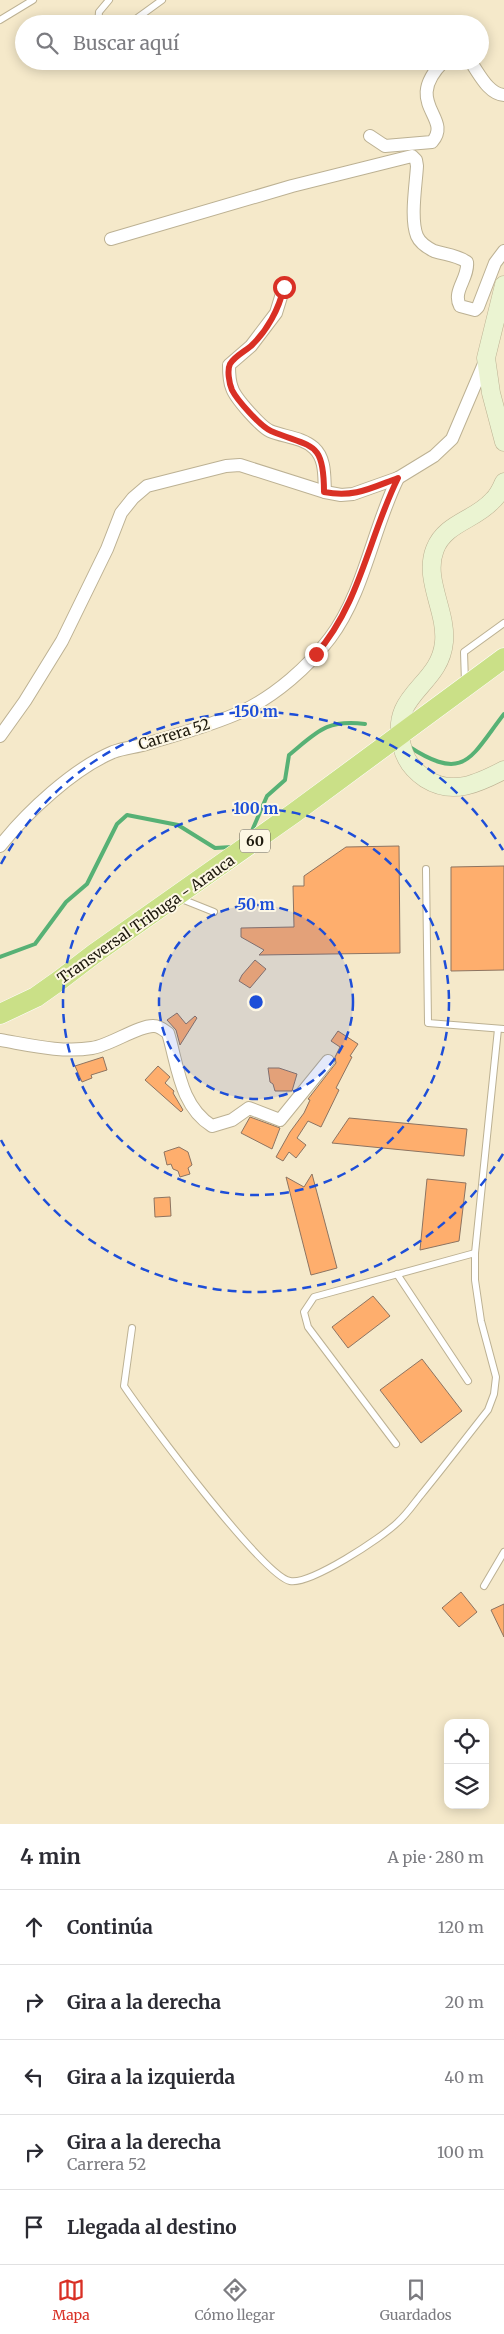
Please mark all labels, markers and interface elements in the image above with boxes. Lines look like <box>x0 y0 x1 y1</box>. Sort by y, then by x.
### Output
search box <box>15 15 489 70</box>
icon: search <box>33 29 61 57</box>
text: Buscar aquí <box>73 31 179 55</box>
route start <box>273 276 296 299</box>
route end <box>305 643 328 666</box>
text: 150 m <box>234 702 278 721</box>
street label: Carrera 52 <box>136 714 212 754</box>
text: 100 m <box>234 799 278 818</box>
road number: 60 <box>240 829 270 852</box>
street label: Transversal Tribuga - Arauca <box>54 850 238 988</box>
text: 50 m <box>237 895 275 914</box>
centre of rings <box>247 993 265 1011</box>
map controls <box>444 1719 489 1809</box>
button: locate <box>444 1719 489 1764</box>
button: layers <box>444 1764 489 1809</box>
text: 4 min <box>20 1843 81 1870</box>
text: A pie · 280 m <box>388 1847 484 1867</box>
icon: ahead <box>20 1913 48 1941</box>
text: Continúa <box>67 1915 153 1939</box>
text: 120 m <box>438 1917 484 1937</box>
icon: right <box>20 1988 48 2016</box>
text: Gira a la derecha <box>67 1990 221 2014</box>
text: 20 m <box>445 1992 484 2012</box>
icon: left <box>20 2063 48 2091</box>
text: Gira a la izquierda <box>67 2065 235 2089</box>
text: 40 m <box>444 2067 484 2087</box>
text: Gira a la derecha <box>67 2130 221 2154</box>
icon: right <box>20 2138 48 2166</box>
text: 100 m <box>437 2142 484 2162</box>
text: Carrera 52 <box>67 2154 146 2174</box>
icon: arrive <box>20 2213 48 2241</box>
text: Llegada al destino <box>67 2215 237 2239</box>
tab: Mapa <box>52 2276 90 2324</box>
tab: Cómo llegar <box>194 2276 275 2324</box>
tab: Guardados <box>380 2276 452 2324</box>

